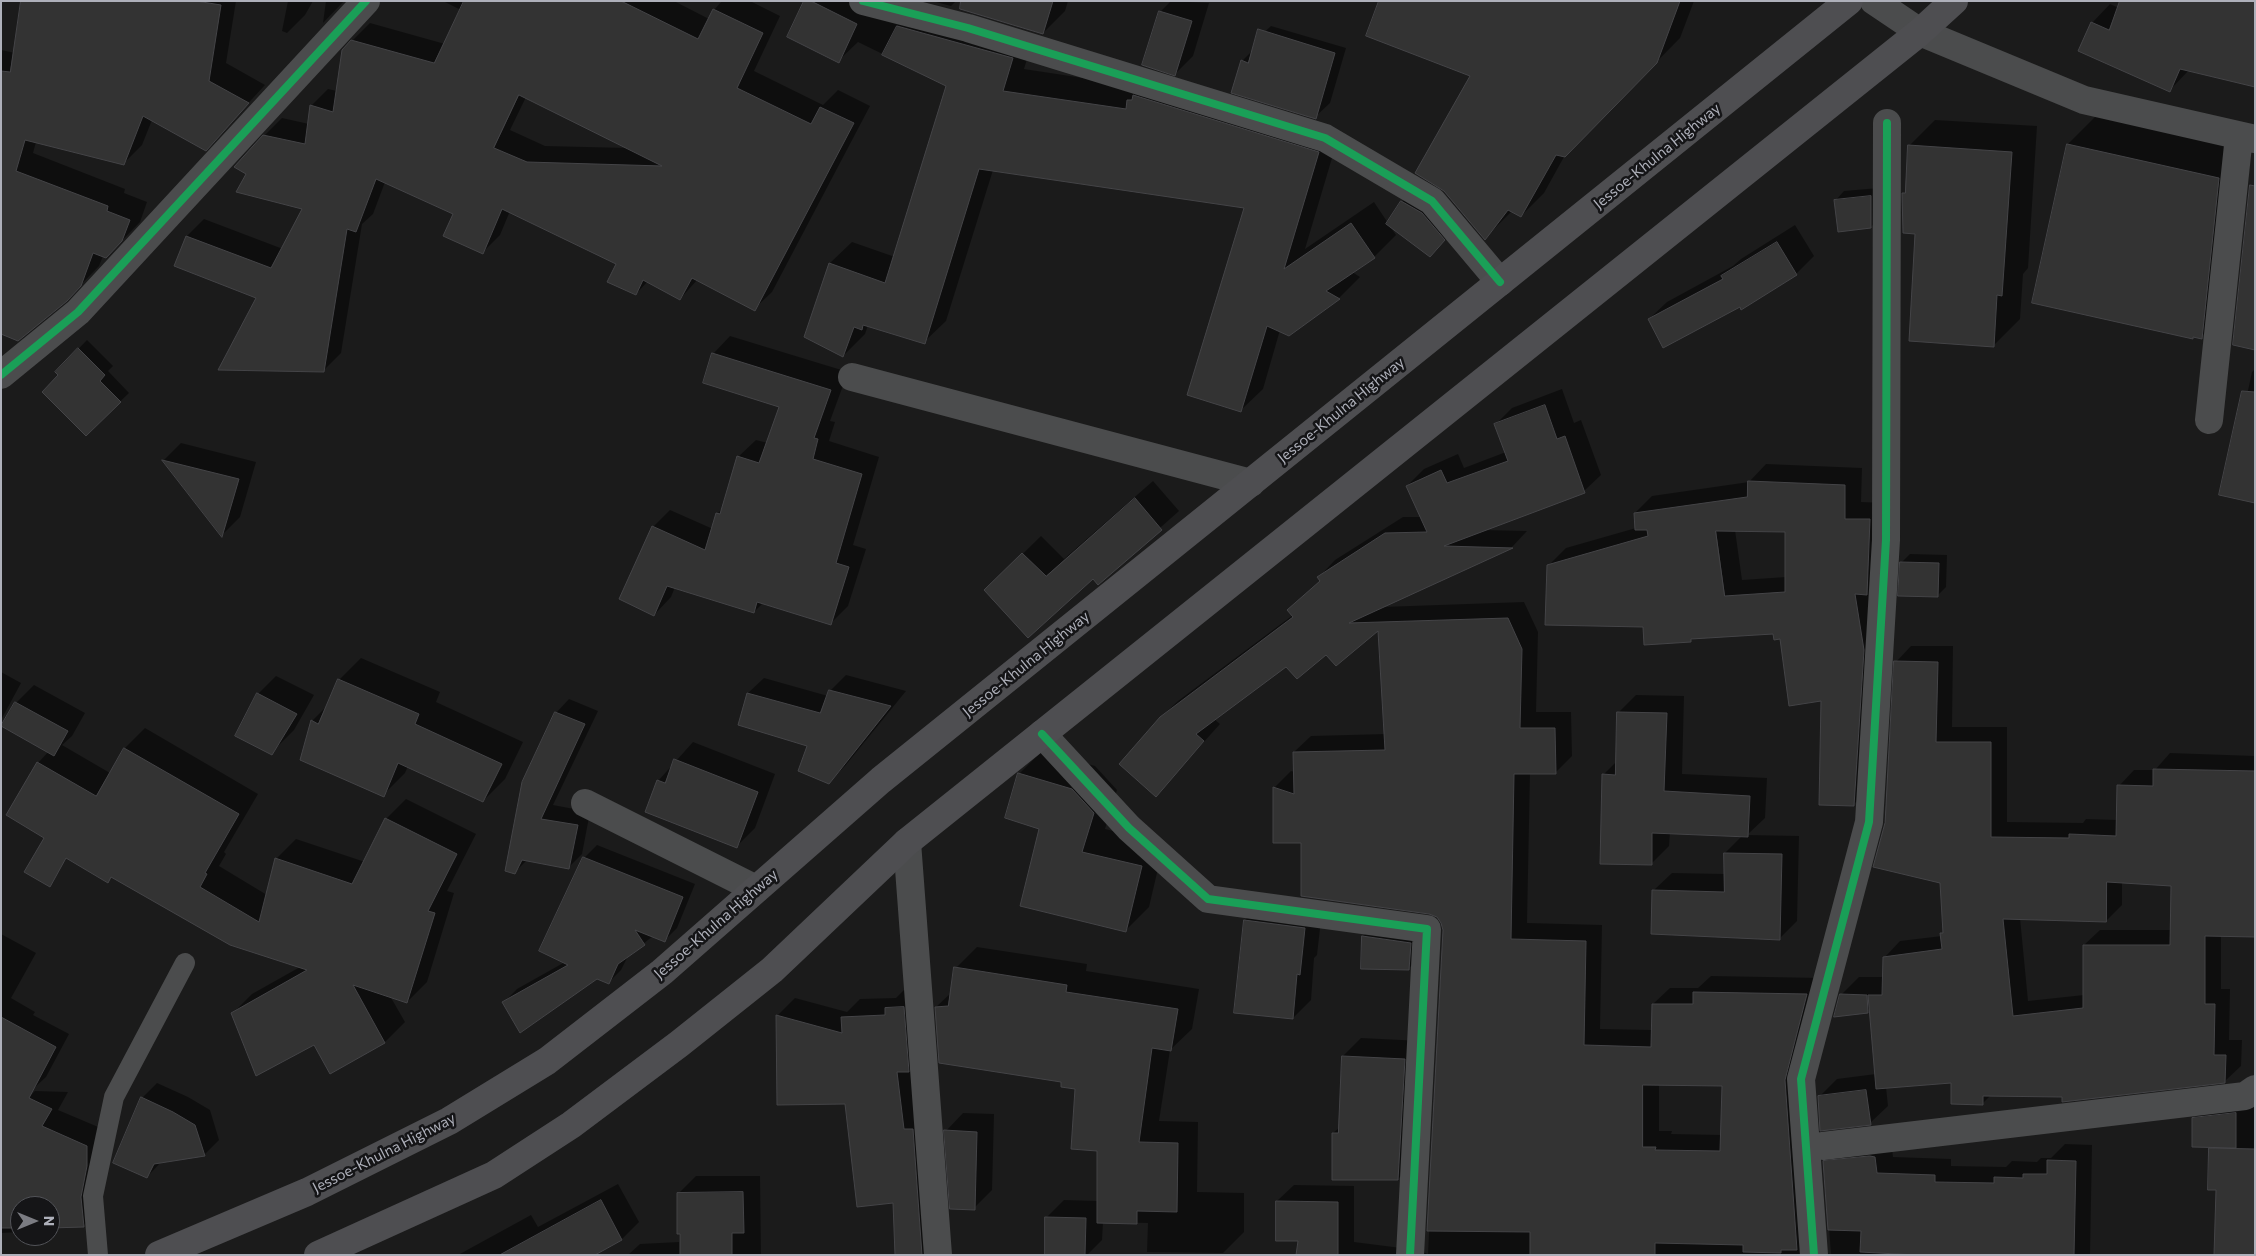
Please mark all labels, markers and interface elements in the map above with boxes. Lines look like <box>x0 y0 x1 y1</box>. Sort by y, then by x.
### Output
street label: Jessoe-Khulna Highway <box>1590 99 1724 213</box>
street label: Jessoe-Khulna Highway <box>1274 353 1408 467</box>
street label: Jessoe-Khulna Highway <box>959 607 1093 721</box>
street label: Jessoe-Khulna Highway <box>650 865 782 983</box>
street label: Jessoe-Khulna Highway <box>309 1109 459 1197</box>
north arrow <box>10 1196 60 1246</box>
text: N <box>41 1216 58 1226</box>

